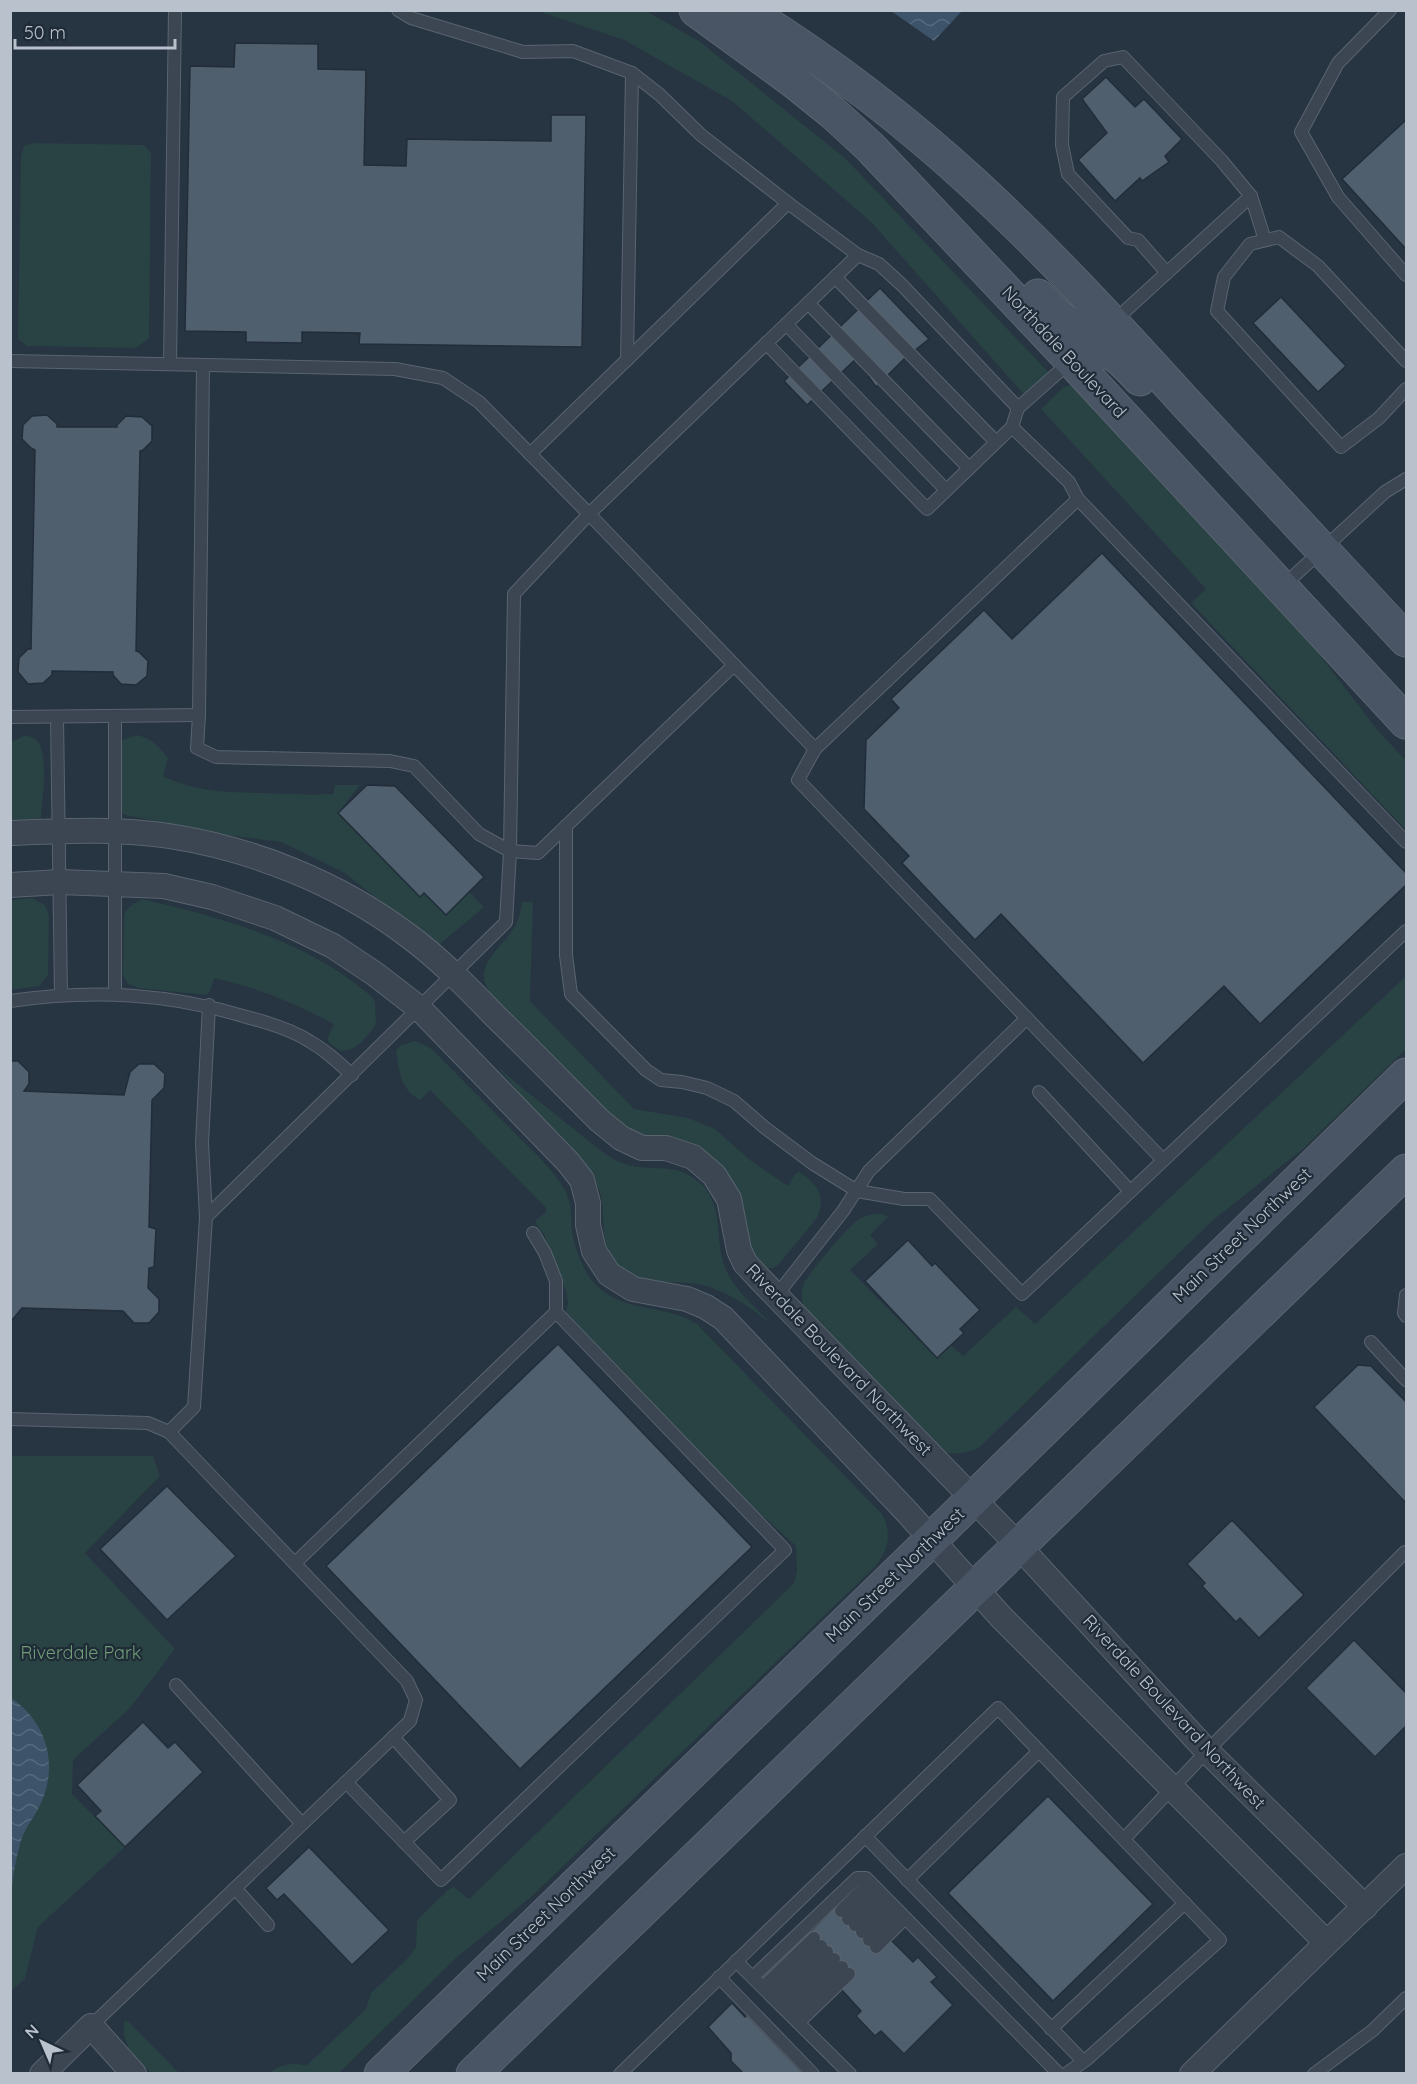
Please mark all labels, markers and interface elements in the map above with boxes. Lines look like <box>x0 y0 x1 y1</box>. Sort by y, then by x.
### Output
scale bar <box>15 12 176 50</box>
text: 50 m <box>24 21 66 44</box>
street label: Northdale Boulevard <box>997 281 1132 423</box>
street label: Main Street Northwest <box>1167 1162 1316 1307</box>
street label: Riverdale Boulevard Northwest <box>741 1259 937 1460</box>
street label: Main Street Northwest <box>820 1502 969 1647</box>
street label: Riverdale Boulevard Northwest <box>1078 1609 1271 1814</box>
park label: Riverdale Park <box>20 1641 142 1664</box>
street label: Main Street Northwest <box>471 1841 620 1986</box>
north arrow <box>12 2012 72 2072</box>
text: N <box>20 2020 43 2042</box>

